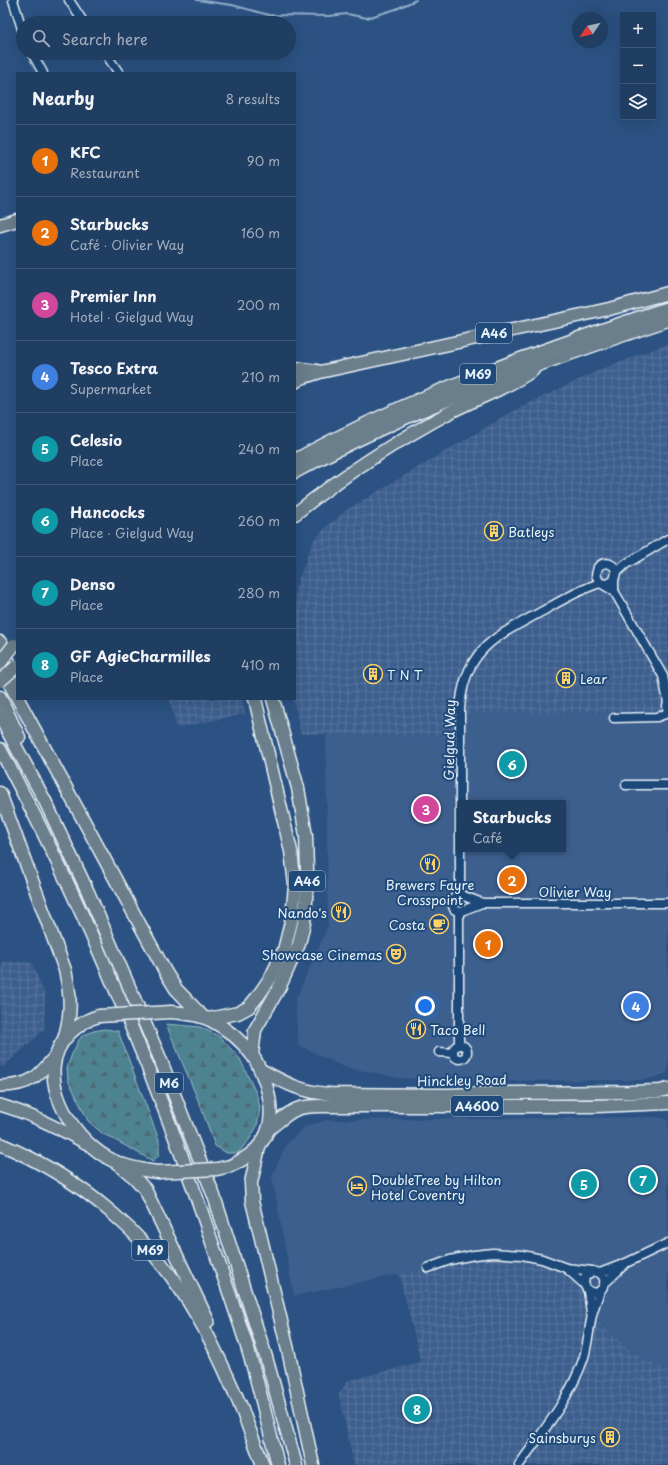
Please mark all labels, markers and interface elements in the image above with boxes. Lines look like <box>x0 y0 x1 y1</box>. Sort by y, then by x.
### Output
north arrow <box>572 12 608 48</box>
map controls <box>620 12 656 120</box>
button: + <box>620 12 656 48</box>
search box <box>16 16 296 60</box>
icon: search <box>30 27 52 49</box>
text: Search here <box>62 27 148 50</box>
button: − <box>620 48 656 84</box>
button: layers <box>620 84 656 120</box>
text: Nearby <box>32 85 94 111</box>
text: 8 results <box>226 89 280 108</box>
text: KFC <box>70 140 101 163</box>
text: 1 <box>42 151 48 170</box>
text: 90 m <box>247 151 280 170</box>
text: Restaurant <box>70 163 140 182</box>
text: Starbucks <box>70 212 149 235</box>
text: 2 <box>40 223 50 242</box>
text: 160 m <box>241 223 280 242</box>
text: Café · Olivier Way <box>70 235 184 254</box>
text: Premier Inn <box>70 284 156 307</box>
text: 3 <box>41 295 49 314</box>
text: 200 m <box>237 295 280 314</box>
text: Hotel · Gielgud Way <box>70 307 194 326</box>
road number: A46 <box>476 323 512 343</box>
text: Tesco Extra <box>70 356 158 379</box>
road number: M69 <box>460 364 496 384</box>
text: 4 <box>41 367 49 386</box>
text: 210 m <box>241 367 280 386</box>
text: Supermarket <box>70 379 152 398</box>
text: Celesio <box>70 428 122 451</box>
text: 5 <box>41 439 49 458</box>
text: 240 m <box>238 439 280 458</box>
text: Place <box>70 451 103 470</box>
text: Hancocks <box>70 500 145 523</box>
text: 6 <box>40 511 50 530</box>
text: 260 m <box>238 511 280 530</box>
building icon: Batleys <box>483 520 505 542</box>
place label: Batleys <box>508 522 554 541</box>
text: Place · Gielgud Way <box>70 523 194 542</box>
text: Denso <box>70 572 115 595</box>
text: 7 <box>41 583 49 602</box>
text: 280 m <box>238 583 280 602</box>
text: Place <box>70 595 103 614</box>
text: GF AgieCharmilles <box>70 644 211 667</box>
text: 8 <box>41 655 49 674</box>
text: 410 m <box>241 655 280 674</box>
building icon: T N T <box>362 663 384 685</box>
place label: T N T <box>387 665 423 684</box>
text: Place <box>70 667 103 686</box>
building icon: Lear <box>555 667 577 689</box>
place label: Lear <box>580 669 607 688</box>
street label: Gielgud Way <box>439 699 459 781</box>
pin: 6 <box>499 749 525 779</box>
pin: 3 <box>413 794 439 824</box>
popup <box>458 800 566 852</box>
text: Starbucks <box>473 805 551 828</box>
text: Café <box>473 828 502 847</box>
restaurant icon: Brewers Fayre Crosspoint <box>419 853 441 875</box>
pin: 2 <box>499 865 525 895</box>
road number: A46 <box>289 871 325 891</box>
place label: Brewers Fayre Crosspoint <box>386 875 474 909</box>
street label: Olivier Way <box>538 882 612 901</box>
restaurant icon: Nando's <box>330 901 352 923</box>
place label: Nando's <box>278 903 327 922</box>
cafe icon: Costa <box>428 913 450 935</box>
place label: Costa <box>389 915 426 934</box>
pin: 1 <box>475 929 501 959</box>
theatre icon: Showcase Cinemas <box>385 943 407 965</box>
place label: Showcase Cinemas <box>261 945 382 964</box>
pin: 4 <box>623 991 649 1021</box>
your location <box>415 996 435 1016</box>
restaurant icon: Taco Bell <box>405 1018 427 1040</box>
place label: Taco Bell <box>430 1020 485 1039</box>
street label: Hinckley Road <box>417 1070 507 1090</box>
road number: M6 <box>155 1073 183 1093</box>
road number: A4600 <box>451 1096 503 1116</box>
pin: 7 <box>630 1165 656 1195</box>
pin: 5 <box>571 1169 597 1199</box>
place label: DoubleTree by Hilton Hotel Coventry <box>371 1170 501 1204</box>
hotel icon: DoubleTree by Hilton Hotel Coventry <box>346 1175 368 1197</box>
road number: M69 <box>132 1240 168 1260</box>
pin: 8 <box>404 1394 430 1424</box>
building icon: Sainsburys <box>599 1426 621 1448</box>
place label: Sainsburys <box>529 1428 596 1447</box>

